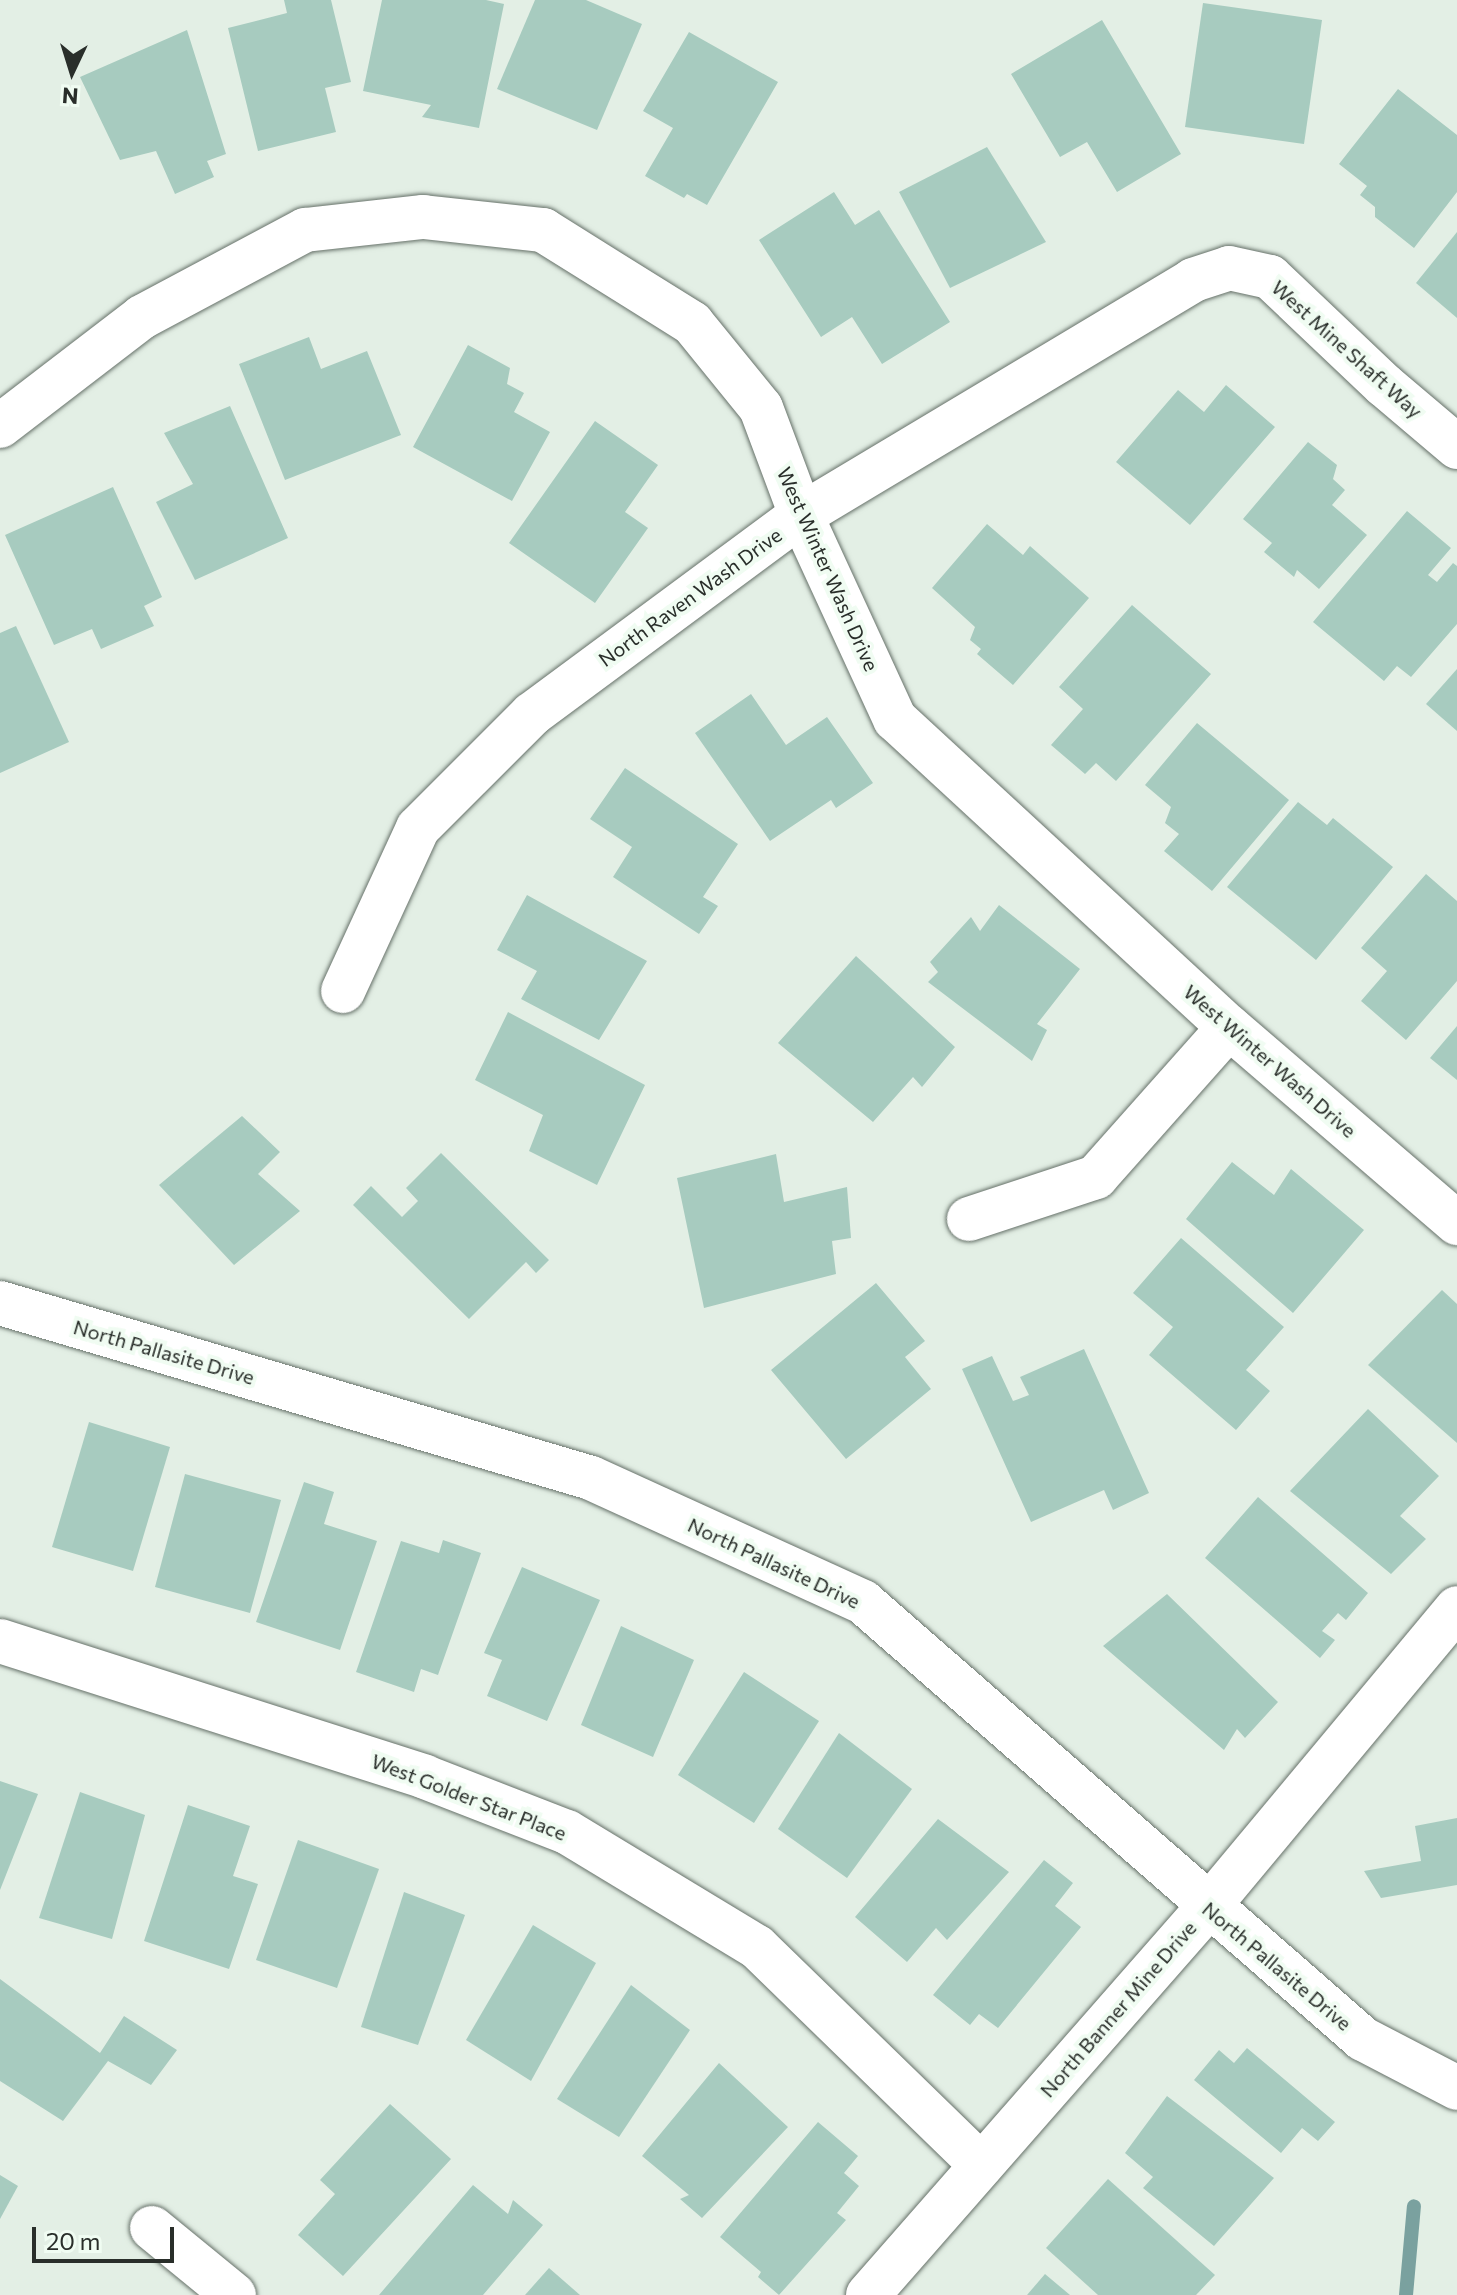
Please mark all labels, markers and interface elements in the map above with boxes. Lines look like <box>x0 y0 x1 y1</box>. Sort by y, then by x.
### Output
north arrow <box>32 32 112 112</box>
text: N <box>61 82 79 110</box>
street label: West Mine Shaft Way <box>1267 275 1427 423</box>
street label: West Winter Wash Drive <box>772 463 884 675</box>
street label: North Raven Wash Drive <box>594 523 786 671</box>
street label: West Winter Wash Drive <box>1179 980 1361 1142</box>
street label: North Pallasite Drive <box>71 1315 257 1389</box>
street label: North Pallasite Drive <box>684 1513 864 1613</box>
street label: West Golder Star Place <box>368 1749 570 1845</box>
street label: North Pallasite Drive <box>1198 1897 1356 2035</box>
street label: North Banner Mine Drive <box>1035 1916 1201 2102</box>
scale bar <box>36 2211 178 2261</box>
text: 20 m <box>46 2226 100 2255</box>

